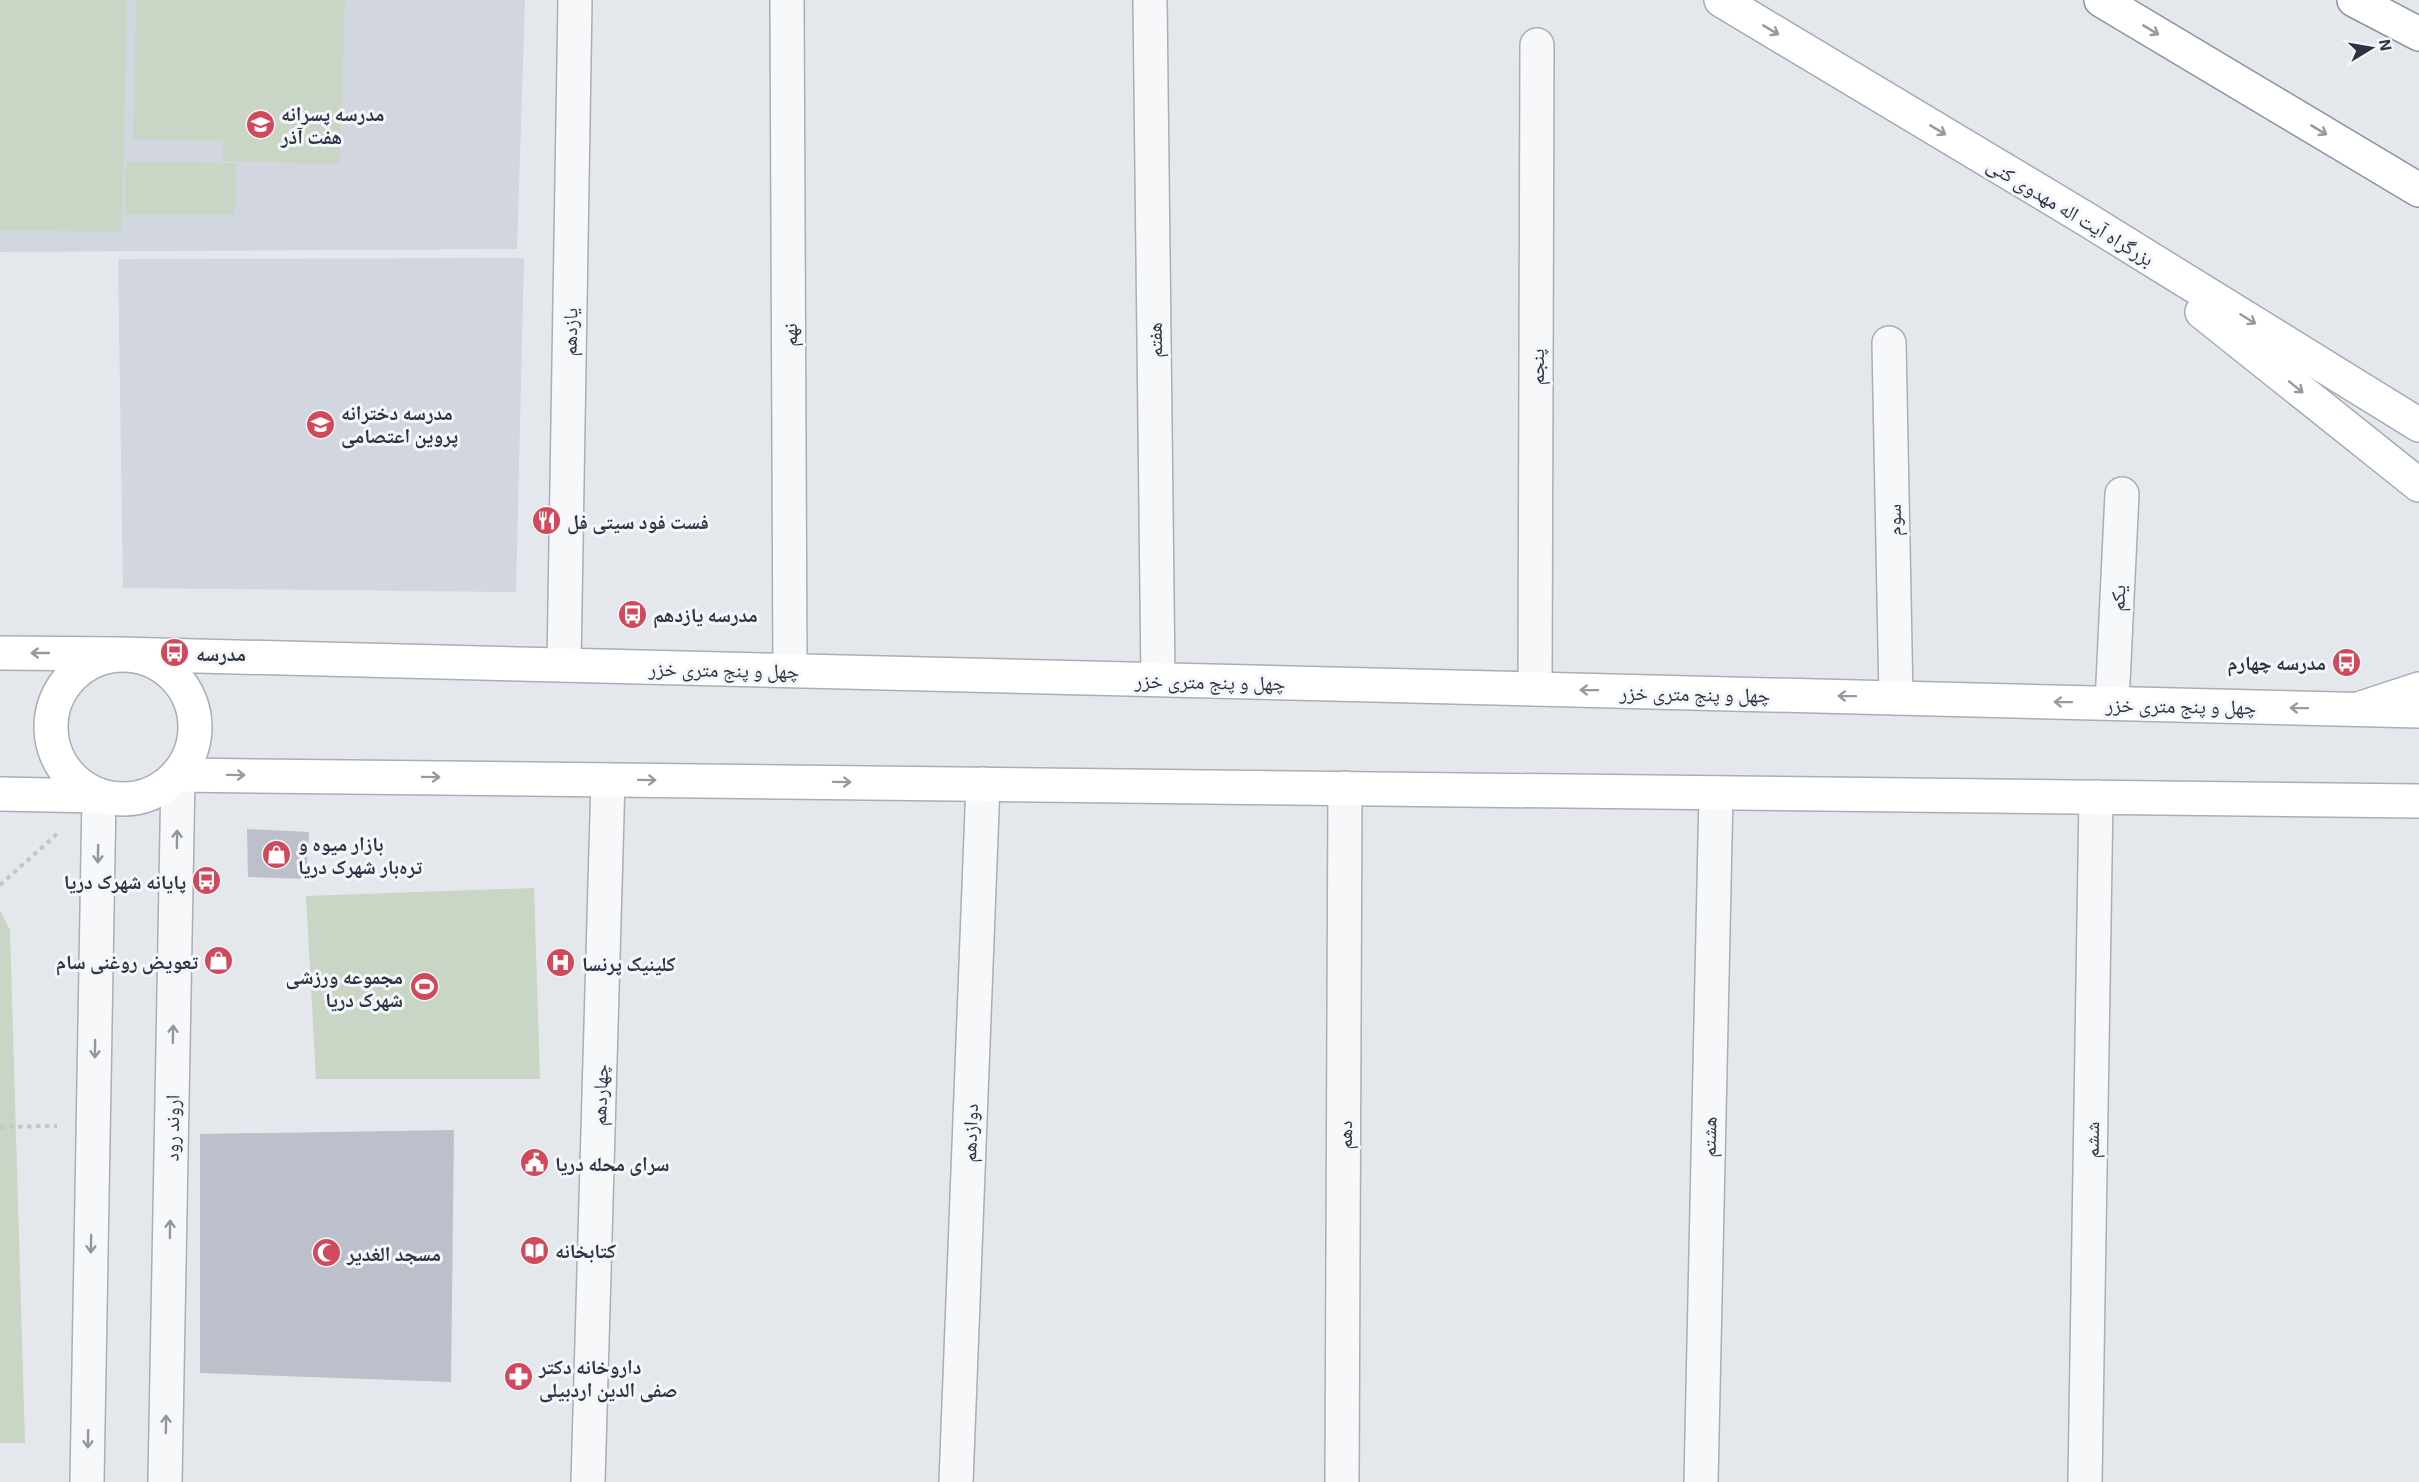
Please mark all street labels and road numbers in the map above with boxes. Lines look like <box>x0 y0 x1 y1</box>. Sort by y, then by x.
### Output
street label: بزرگراه آیت اله مهدوی کنی <box>1983 152 2159 271</box>
street label: یازدهم <box>557 307 584 357</box>
street label: هفتم <box>1142 322 1169 358</box>
street label: نهم <box>777 323 804 347</box>
street label: پنجم <box>1524 349 1551 385</box>
street label: سوم <box>1881 504 1908 536</box>
street label: یکم <box>2104 584 2133 612</box>
street label: چهل و پنج متری خزر <box>647 656 800 684</box>
street label: چهل و پنج متری خزر <box>1133 668 1286 696</box>
street label: چهل و پنج متری خزر <box>1618 680 1771 708</box>
street label: چهل و پنج متری خزر <box>2104 692 2257 720</box>
street label: چهاردهم <box>586 1063 615 1127</box>
street label: اروند رود <box>158 1094 184 1162</box>
street label: دوازدهم <box>956 1103 985 1163</box>
street label: هشتم <box>1696 1116 1723 1158</box>
street label: دهم <box>1332 1121 1359 1150</box>
street label: ششم <box>2079 1121 2106 1159</box>

